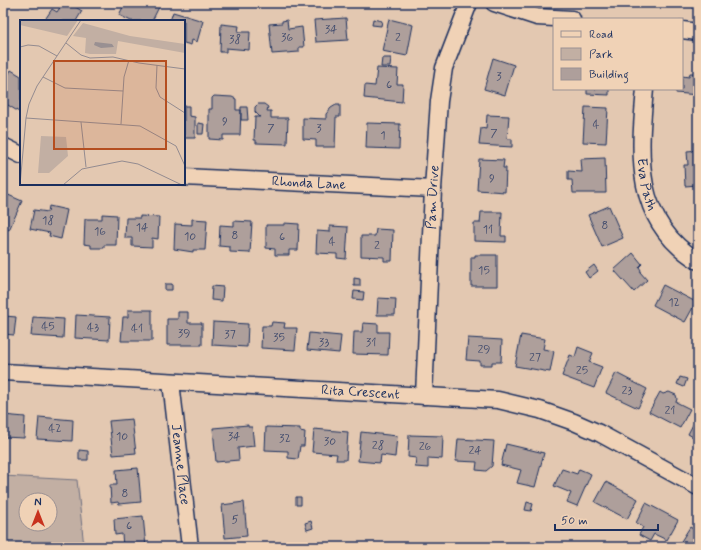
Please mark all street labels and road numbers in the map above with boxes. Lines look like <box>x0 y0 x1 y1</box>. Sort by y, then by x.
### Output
street label: Eva Path <box>633 158 661 214</box>
street label: Pam Drive <box>422 164 444 230</box>
street label: Rhonda Lane <box>271 172 347 194</box>
street label: Rita Crescent <box>321 381 400 403</box>
street label: Jeanne Place <box>167 423 194 506</box>

